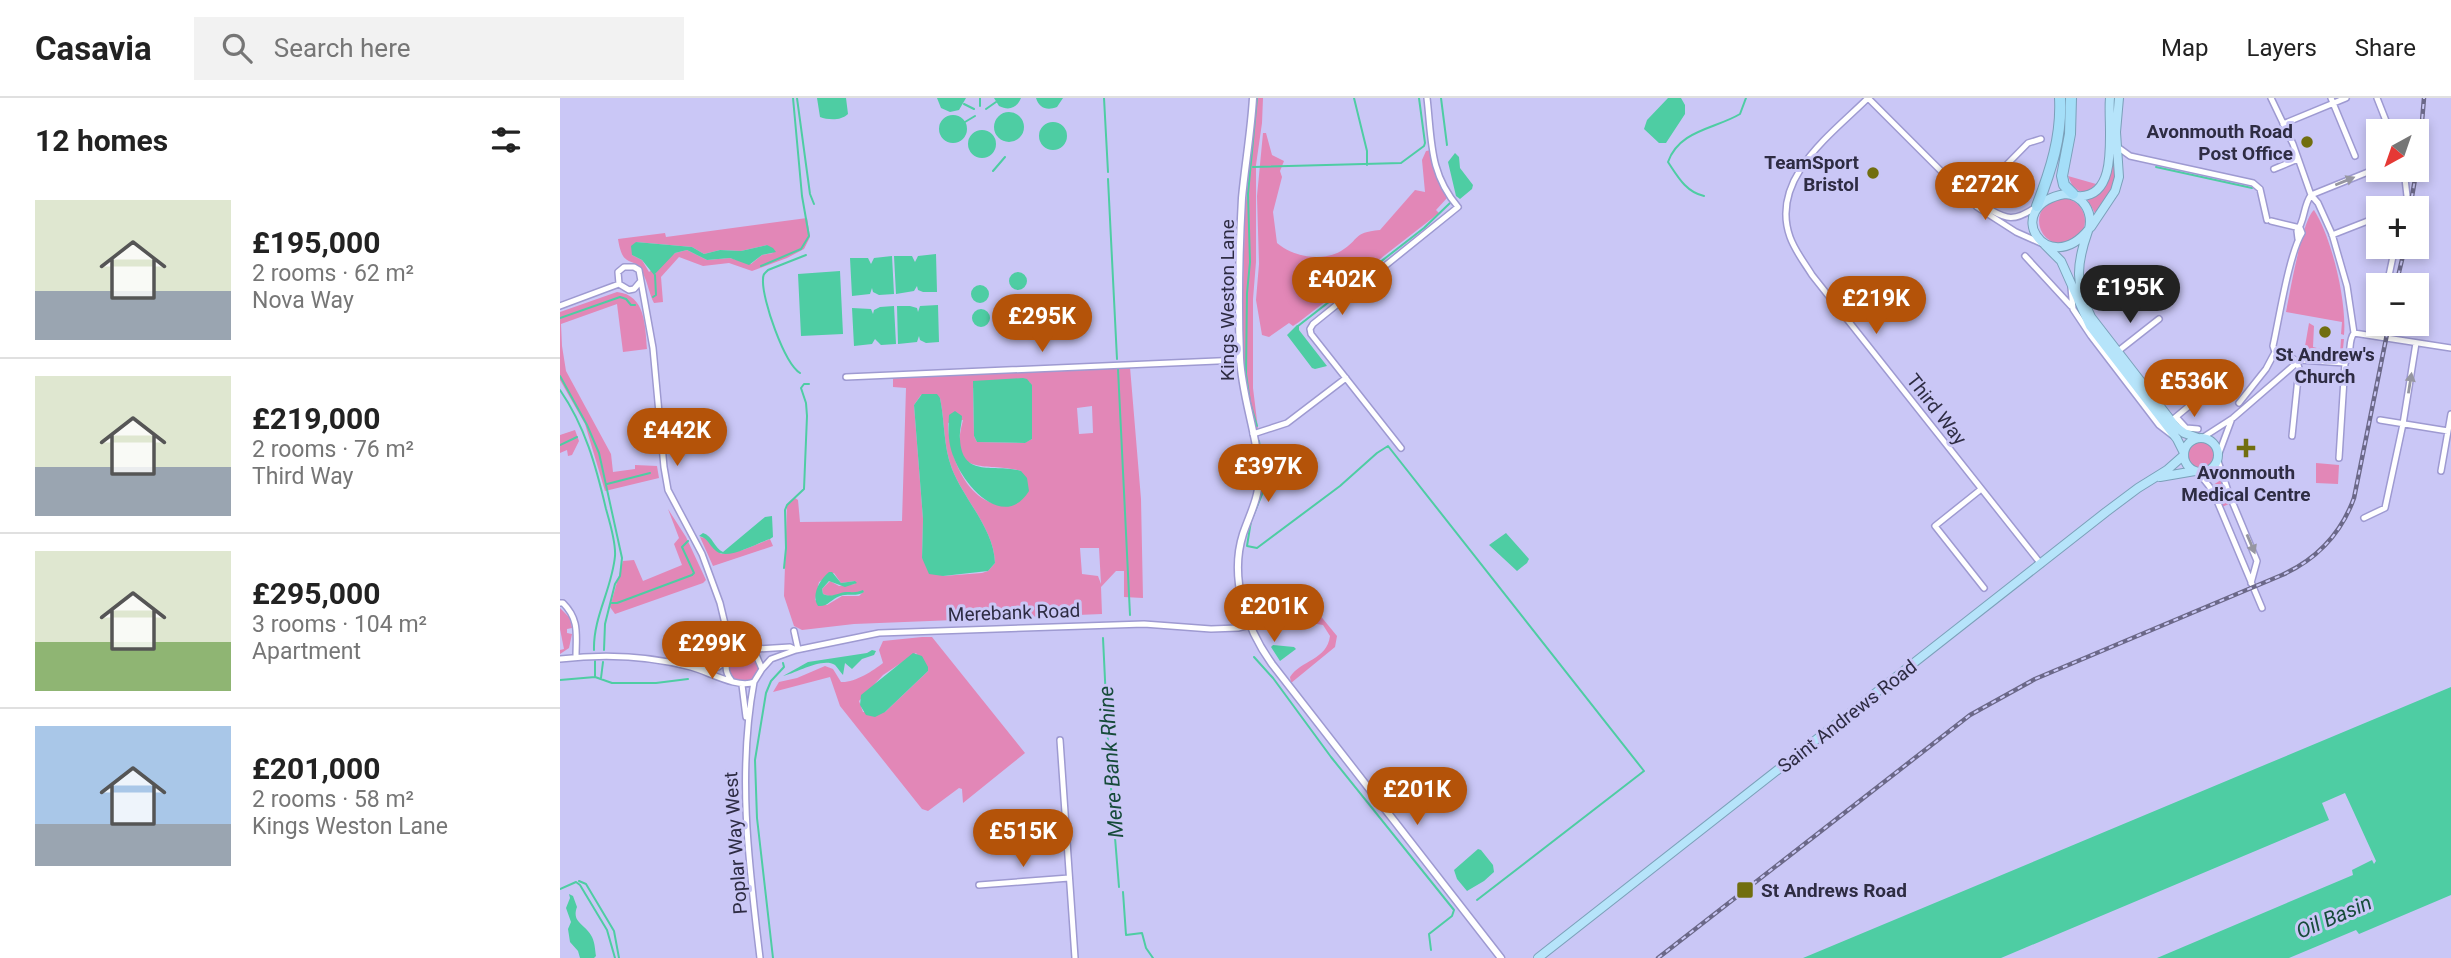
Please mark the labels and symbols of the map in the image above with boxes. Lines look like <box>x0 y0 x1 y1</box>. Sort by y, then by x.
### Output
north arrow <box>2366 119 2429 182</box>
place label: Avonmouth Road Post Office <box>2146 120 2293 165</box>
marker: Avonmouth Road Post Office <box>2299 134 2315 150</box>
place label: TeamSport Bristol <box>1764 151 1860 196</box>
pin: £272K <box>1936 162 2034 222</box>
marker: TeamSport Bristol <box>1865 165 1881 181</box>
one-way arrow <box>2334 175 2355 186</box>
street label: Kings Weston Lane <box>1216 219 1239 381</box>
pin: £402K <box>1293 258 1391 317</box>
pin: £195K <box>2081 266 2179 325</box>
pin: £219K <box>1827 276 1925 336</box>
pin: £295K <box>993 294 1091 354</box>
marker: St Andrew's Church <box>2317 324 2333 340</box>
place label: St Andrew's Church <box>2275 343 2375 388</box>
pin: £536K <box>2145 360 2243 419</box>
street label: Third Way <box>1902 369 1971 449</box>
one-way arrow <box>2405 372 2416 394</box>
pin: £442K <box>628 408 726 468</box>
marker: Avonmouth Medical Centre <box>2236 438 2256 458</box>
pin: £397K <box>1219 444 1317 504</box>
place label: Avonmouth Medical Centre <box>2181 461 2311 506</box>
one-way arrow <box>2245 534 2256 555</box>
pin: £201K <box>1225 584 1323 644</box>
street label: Merebank Road <box>947 599 1081 626</box>
pin: £299K <box>663 622 761 681</box>
street label: Saint Andrews Road <box>1773 655 1921 778</box>
water label: Mere Bank Rhine <box>1094 685 1128 839</box>
pin: £201K <box>1368 768 1466 827</box>
street label: Poplar Way West <box>719 771 752 915</box>
pin: £515K <box>974 810 1072 869</box>
place label: St Andrews Road <box>1761 879 1907 902</box>
marker: St Andrews Road <box>1735 880 1755 900</box>
water label: Oil Basin <box>2293 890 2375 944</box>

